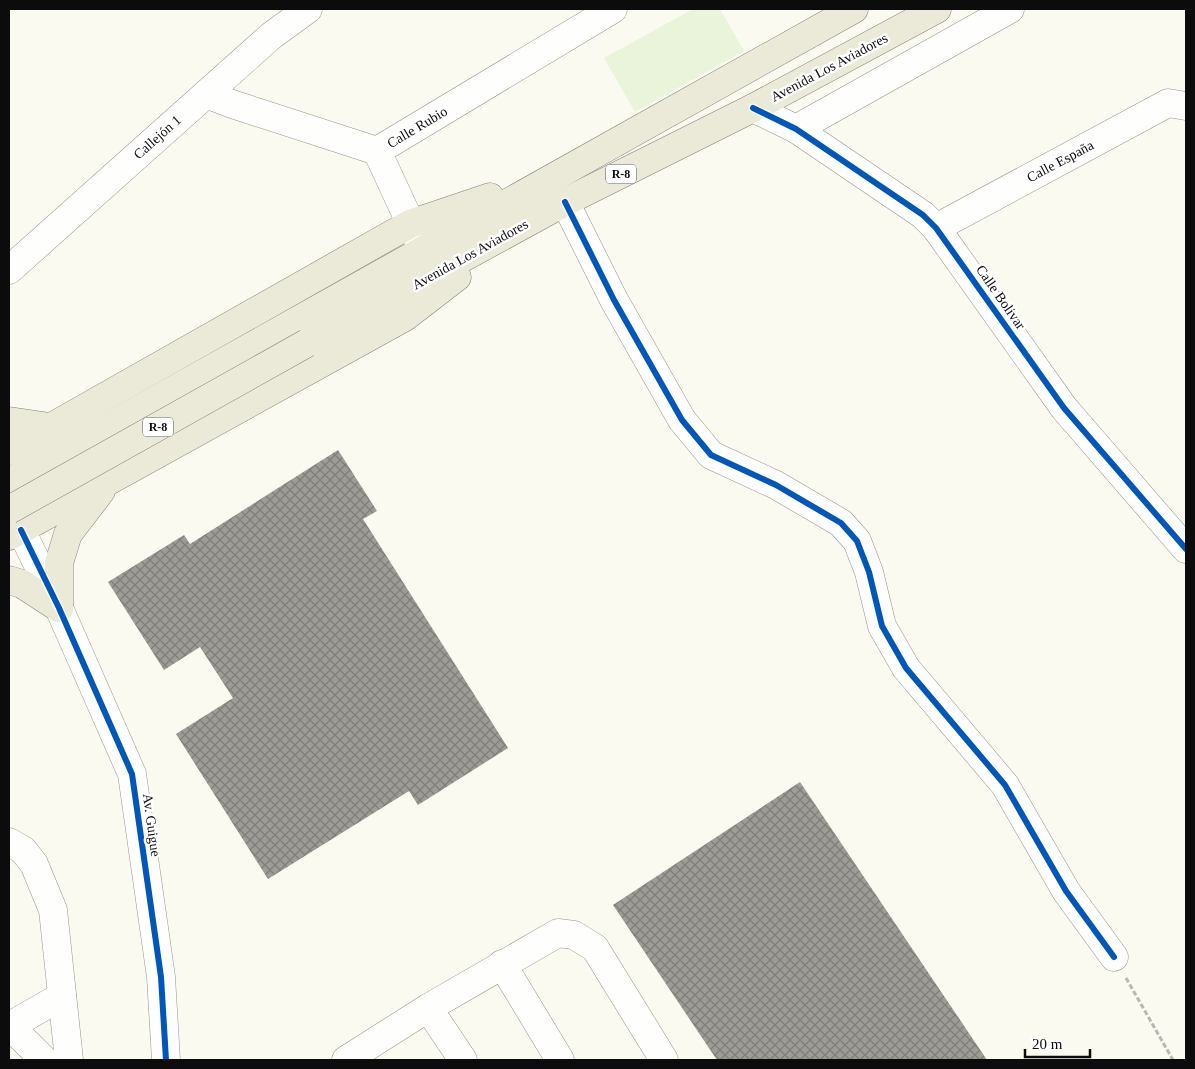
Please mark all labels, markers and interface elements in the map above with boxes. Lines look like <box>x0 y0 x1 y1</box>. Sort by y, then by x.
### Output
street label: Avenida Los Aviadores <box>768 30 890 105</box>
street label: Calle Rubio <box>385 104 450 151</box>
street label: Callejón 1 <box>131 112 184 162</box>
street label: Calle España <box>1024 137 1097 185</box>
road number: R-8 <box>606 164 636 183</box>
street label: Avenida Los Aviadores <box>410 216 531 293</box>
street label: Calle Bolivar <box>973 262 1028 333</box>
road number: R-8 <box>143 418 173 437</box>
street label: Av. Guigue <box>140 793 163 858</box>
scale bar <box>1025 1026 1090 1058</box>
text: 20 m <box>1032 1036 1063 1052</box>

